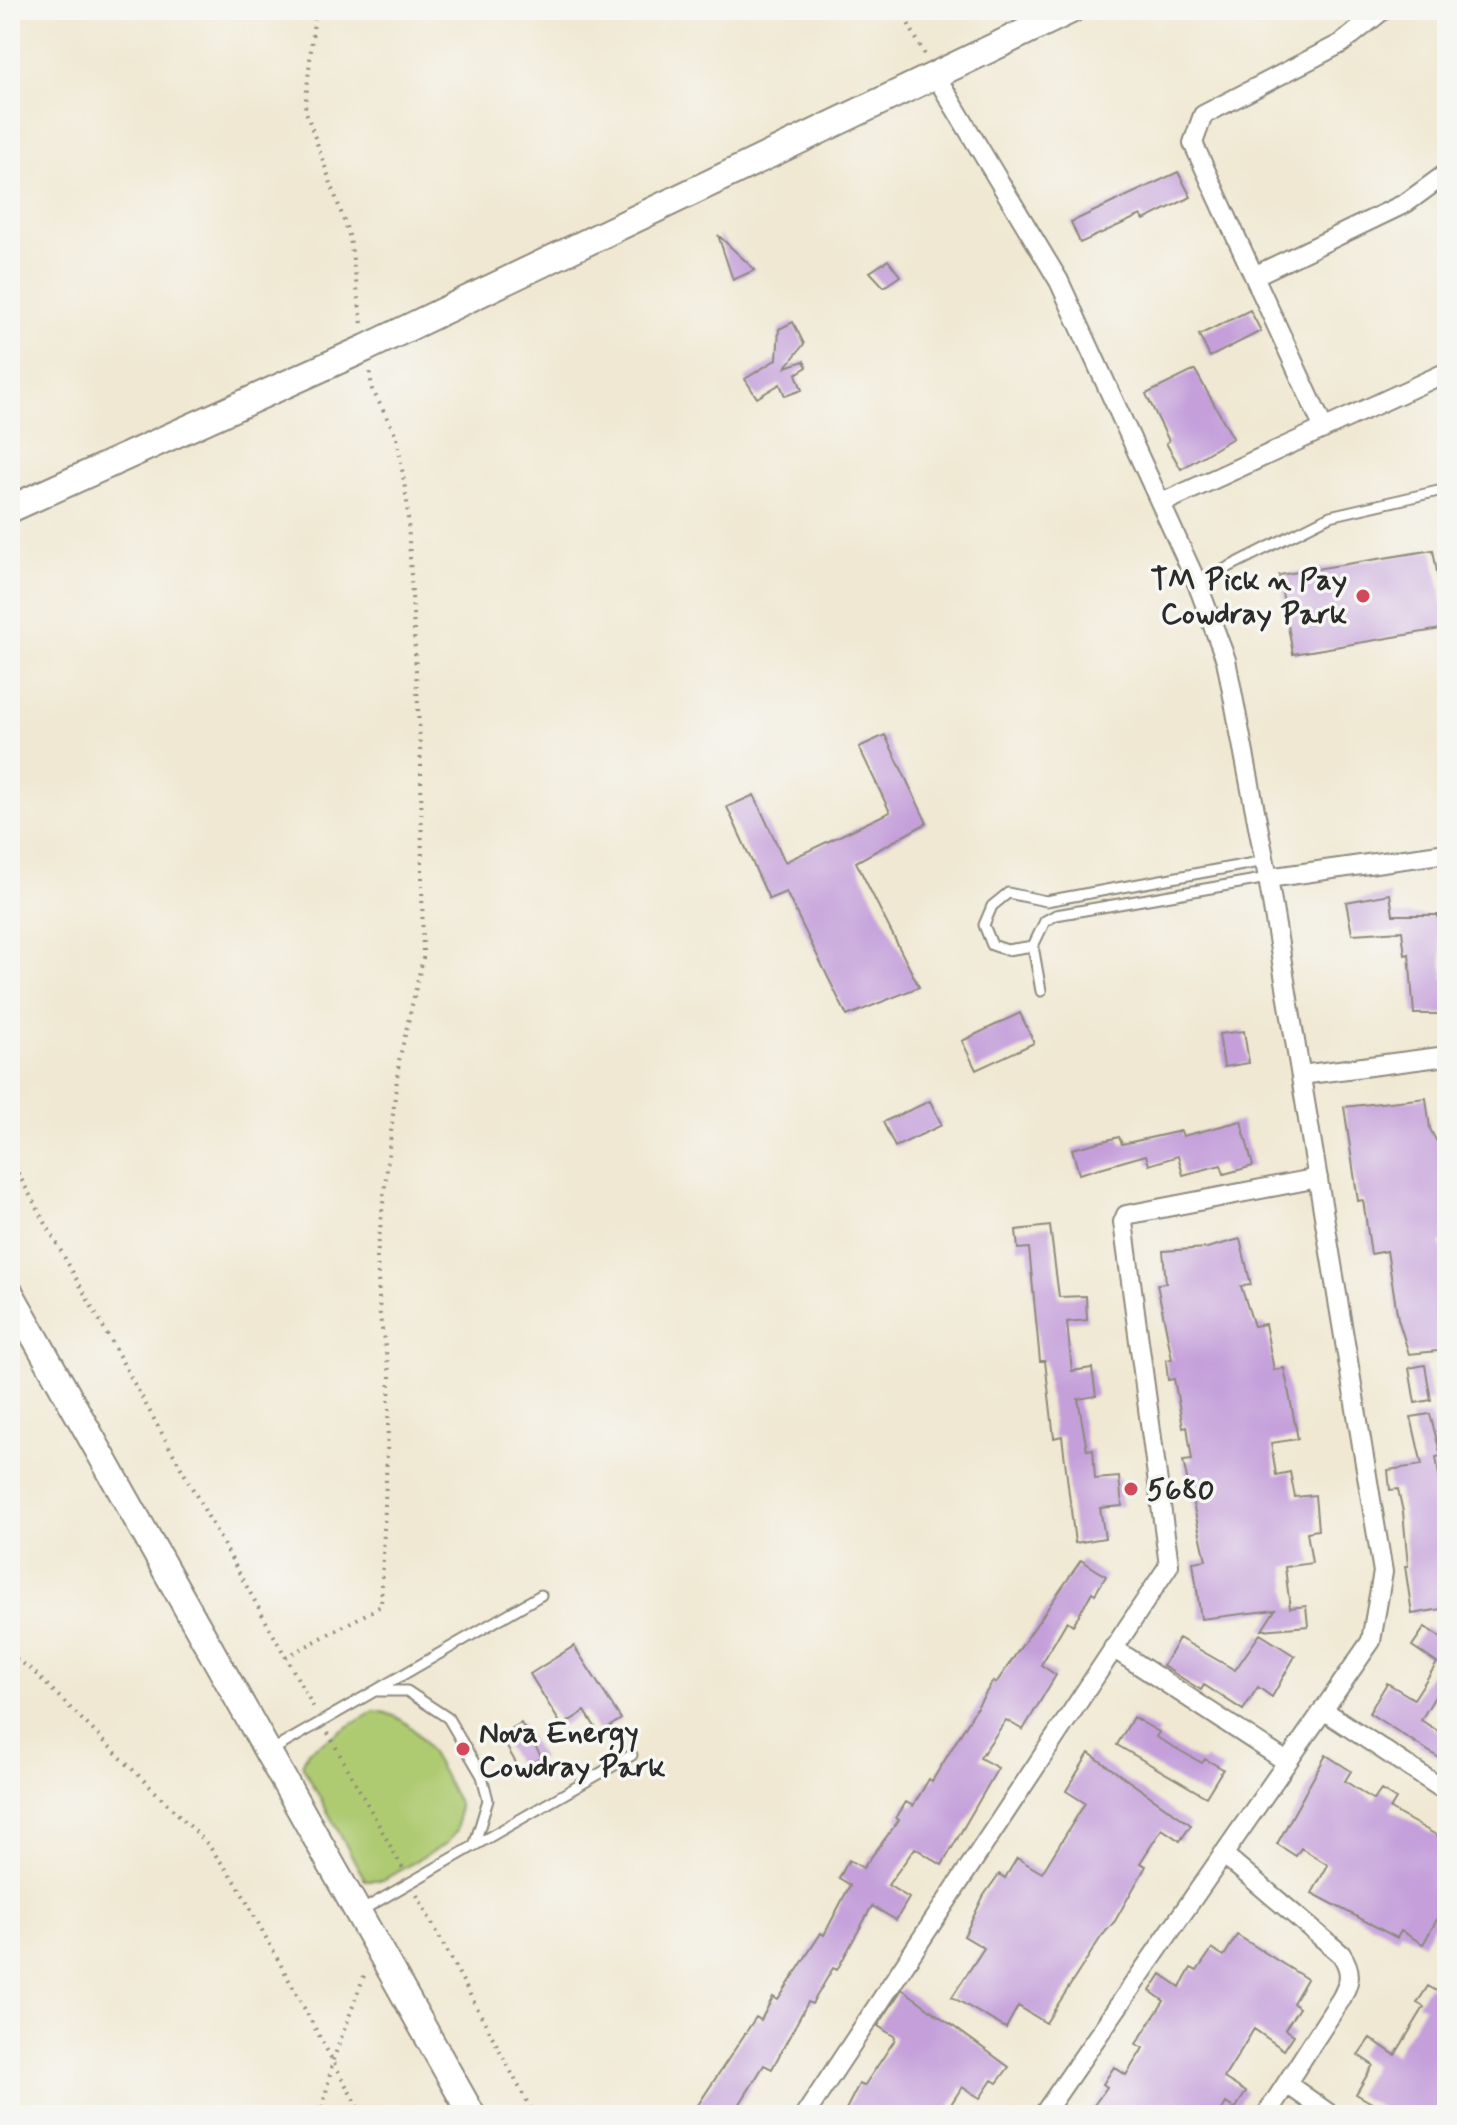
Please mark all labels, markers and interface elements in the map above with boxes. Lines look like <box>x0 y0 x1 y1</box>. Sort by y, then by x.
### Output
place label: TM Pick n Pay Cowdray Park <box>1151 561 1347 634</box>
marker: TM Pick n Pay Cowdray Park <box>1354 587 1372 605</box>
place label: 5680 <box>1147 1471 1215 1510</box>
marker: 5680 <box>1122 1480 1140 1498</box>
place label: Nova Energy Cowdray Park <box>479 1714 665 1787</box>
marker: Nova Energy Cowdray Park <box>454 1740 472 1758</box>

